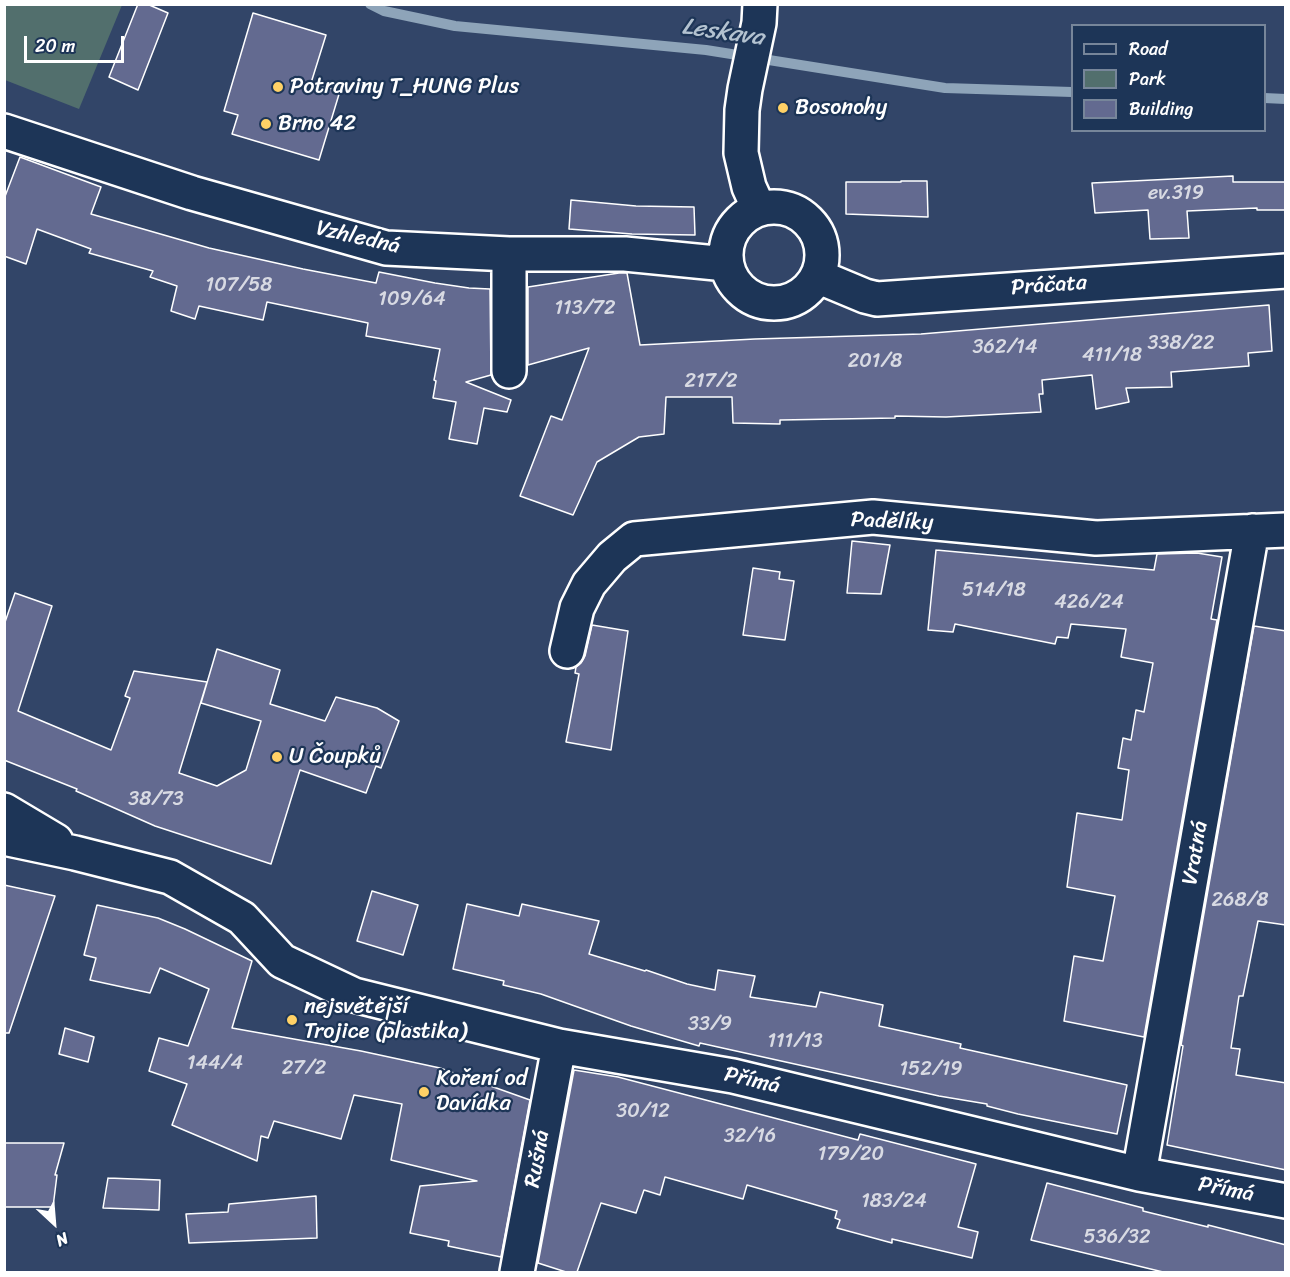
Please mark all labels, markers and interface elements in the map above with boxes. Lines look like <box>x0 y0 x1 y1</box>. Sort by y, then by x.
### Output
water label: Leskava <box>680 13 766 53</box>
scale bar <box>27 24 128 62</box>
legend <box>1071 24 1266 132</box>
text: 20 m <box>35 30 75 62</box>
text: Road <box>1129 33 1168 65</box>
text: Park <box>1129 63 1166 95</box>
place label: Potraviny T_HUNG Plus <box>290 74 519 100</box>
marker: Potraviny T_HUNG Plus <box>271 80 285 94</box>
text: Building <box>1129 93 1193 125</box>
place label: Bosonohy <box>795 95 887 121</box>
marker: Bosonohy <box>776 101 790 115</box>
place label: Brno 42 <box>278 111 356 137</box>
marker: Brno 42 <box>259 117 273 131</box>
house number: ev.319 <box>1148 182 1204 206</box>
street label: Vzhledná <box>314 216 402 260</box>
street label: Práčata <box>1010 270 1088 302</box>
house number: 107/58 <box>206 274 272 298</box>
house number: 109/64 <box>378 288 446 312</box>
house number: 113/72 <box>554 297 616 321</box>
house number: 338/22 <box>1147 332 1215 356</box>
house number: 362/14 <box>973 336 1037 360</box>
house number: 411/18 <box>1082 344 1142 368</box>
house number: 201/8 <box>848 350 902 374</box>
house number: 217/2 <box>685 370 737 394</box>
street label: Padělíky <box>850 507 934 537</box>
house number: 514/18 <box>962 579 1026 603</box>
house number: 426/24 <box>1054 591 1124 615</box>
place label: U Čoupků <box>289 744 381 770</box>
marker: U Čoupků <box>270 750 284 764</box>
house number: 38/73 <box>128 788 184 812</box>
street label: Vratná <box>1177 819 1215 887</box>
house number: 268/8 <box>1212 889 1268 913</box>
place label: nejsvětější Trojice (plastika) <box>304 994 467 1046</box>
marker: nejsvětější Trojice (plastika) <box>285 1013 299 1027</box>
house number: 33/9 <box>688 1013 732 1037</box>
house number: 111/13 <box>767 1030 823 1054</box>
house number: 144/4 <box>187 1052 243 1076</box>
house number: 27/2 <box>282 1057 326 1081</box>
house number: 152/19 <box>899 1058 963 1082</box>
street label: Přímá <box>722 1062 782 1100</box>
place label: Koření od Davídka <box>436 1066 527 1118</box>
marker: Koření od Davídka <box>417 1085 431 1099</box>
house number: 30/12 <box>616 1100 670 1124</box>
house number: 32/16 <box>724 1125 776 1149</box>
street label: Rušná <box>520 1128 556 1190</box>
house number: 179/20 <box>818 1143 884 1167</box>
street label: Přímá <box>1196 1172 1256 1208</box>
house number: 183/24 <box>861 1190 927 1214</box>
north arrow <box>24 1193 84 1253</box>
text: N <box>51 1224 73 1255</box>
house number: 536/32 <box>1084 1226 1150 1250</box>

